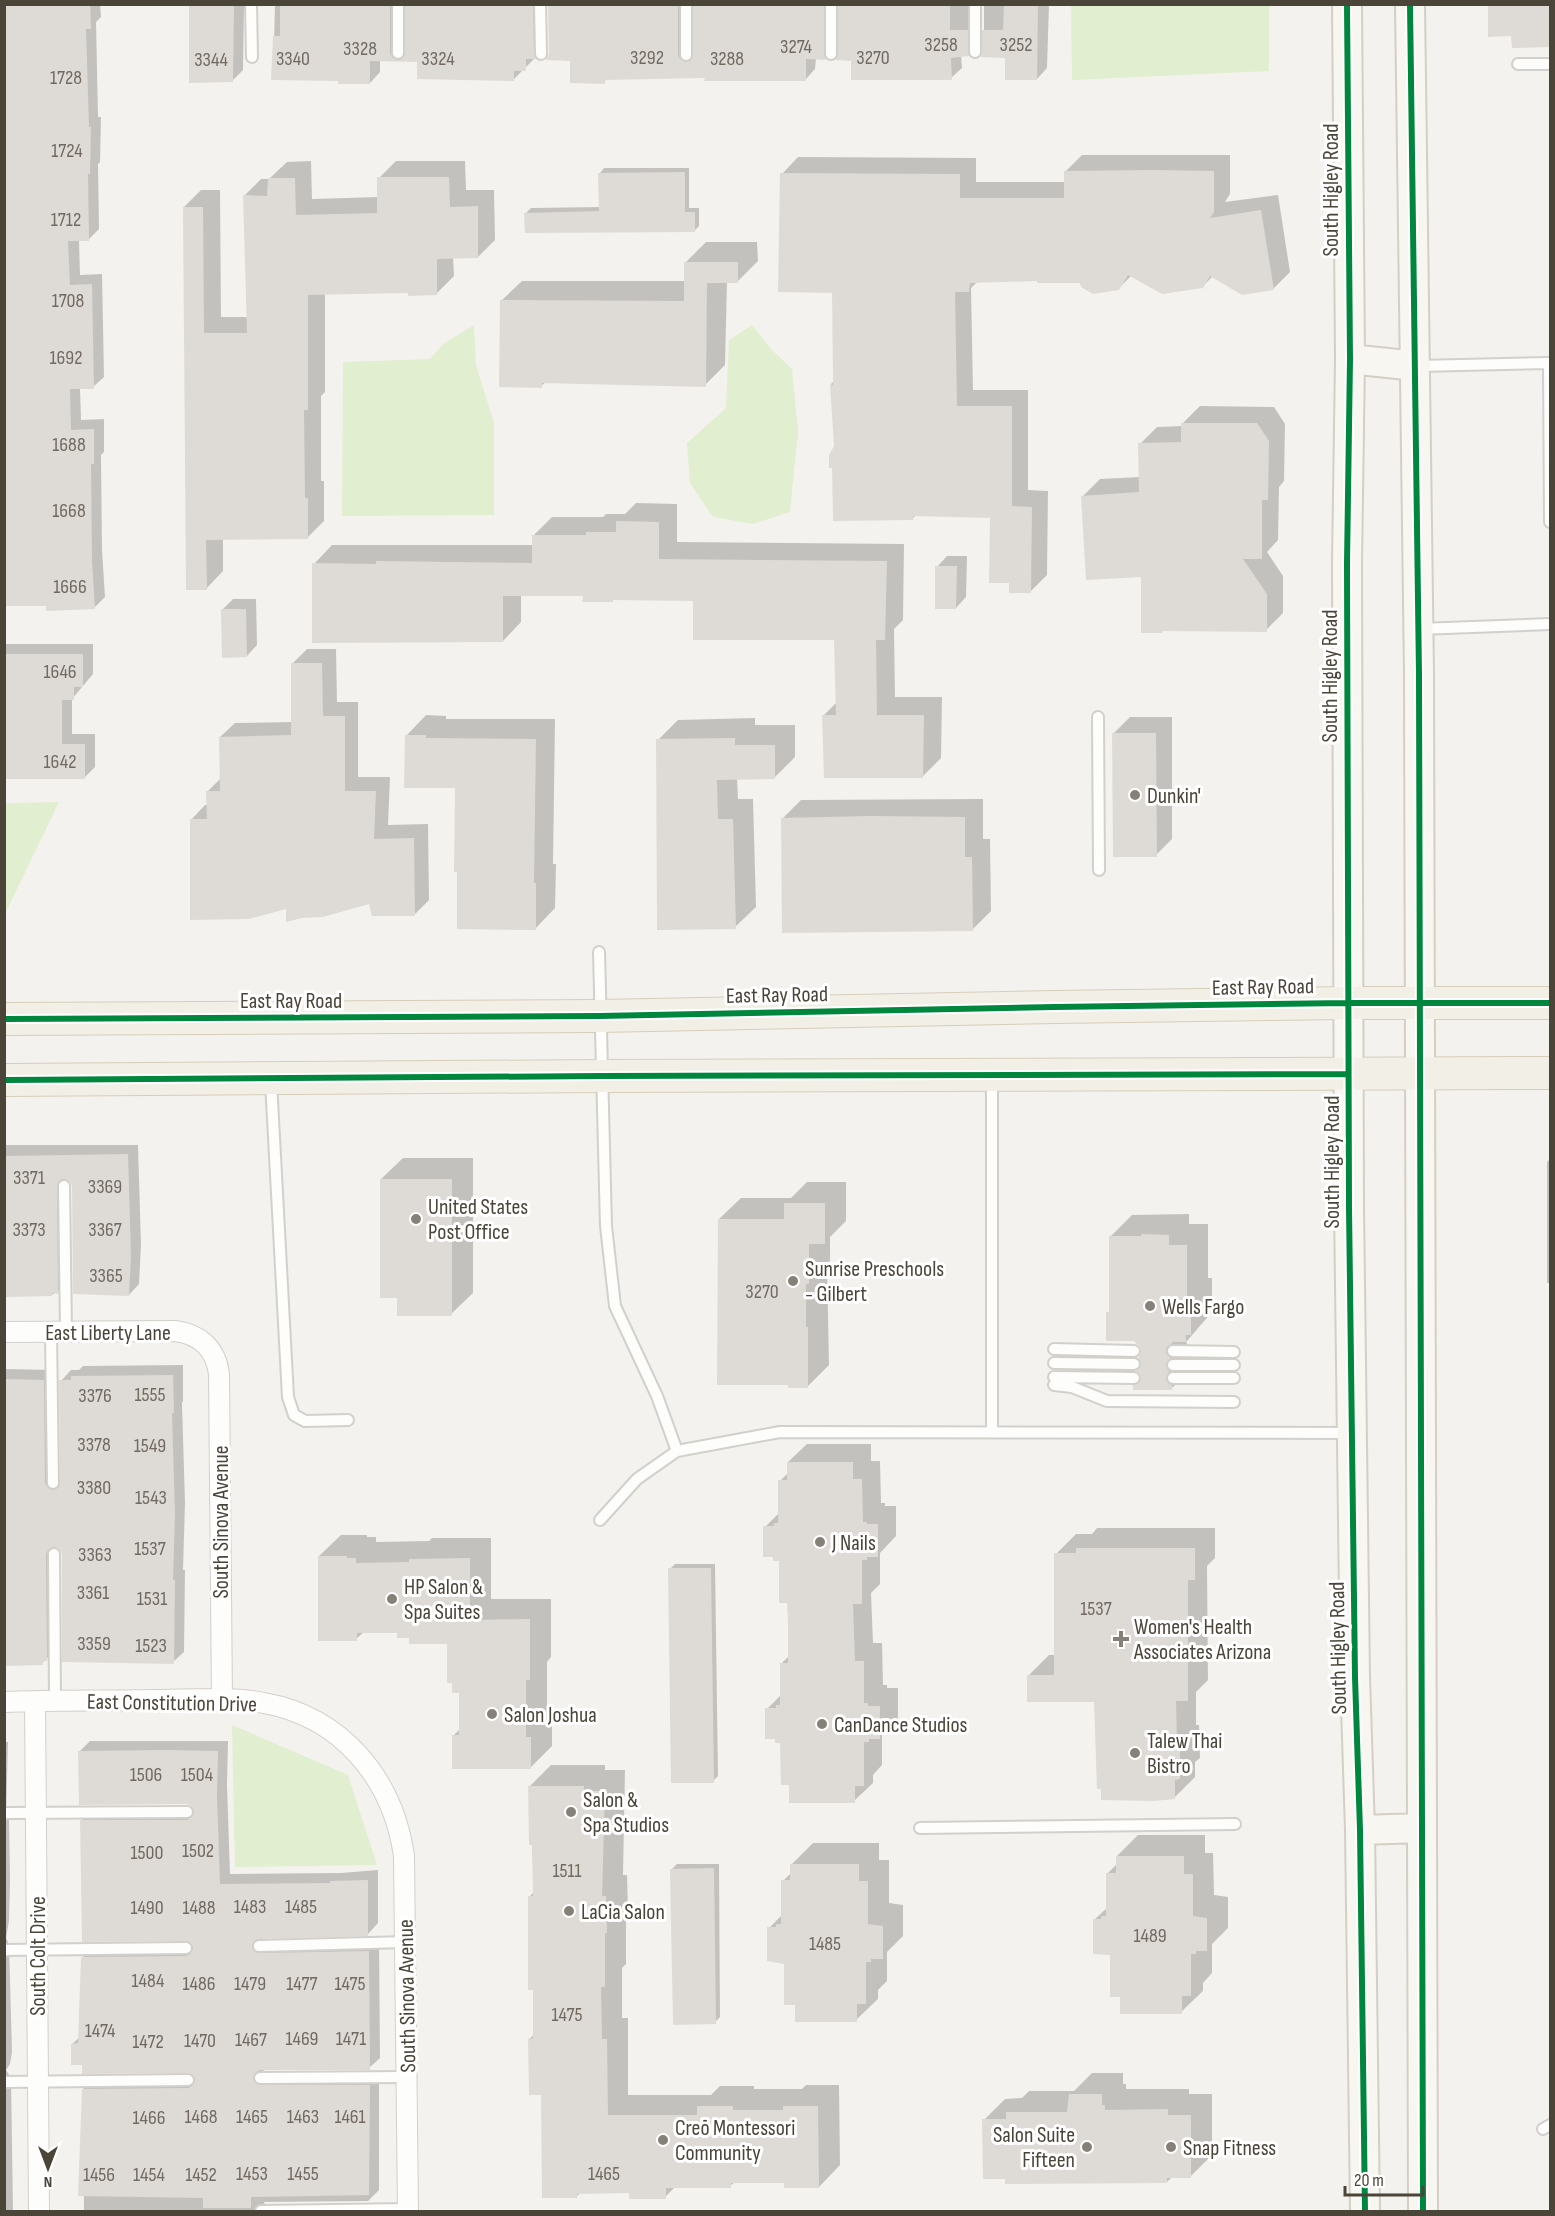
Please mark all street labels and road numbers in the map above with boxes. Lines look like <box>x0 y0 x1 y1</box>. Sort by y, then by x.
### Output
street label: South Higley Road <box>1318 124 1345 256</box>
street label: South Higley Road <box>1317 610 1344 742</box>
street label: East Ray Road <box>1212 973 1314 1002</box>
street label: East Ray Road <box>726 981 828 1010</box>
street label: East Ray Road <box>240 988 342 1015</box>
street label: South Higley Road <box>1319 1096 1346 1228</box>
street label: East Liberty Lane <box>45 1320 171 1347</box>
street label: South Sinova Avenue <box>208 1445 235 1599</box>
street label: South Higley Road <box>1324 1581 1353 1715</box>
street label: East Constitution Drive <box>87 1689 257 1718</box>
street label: South Colt Drive <box>25 1896 52 2016</box>
street label: South Sinova Avenue <box>393 1919 422 2073</box>

